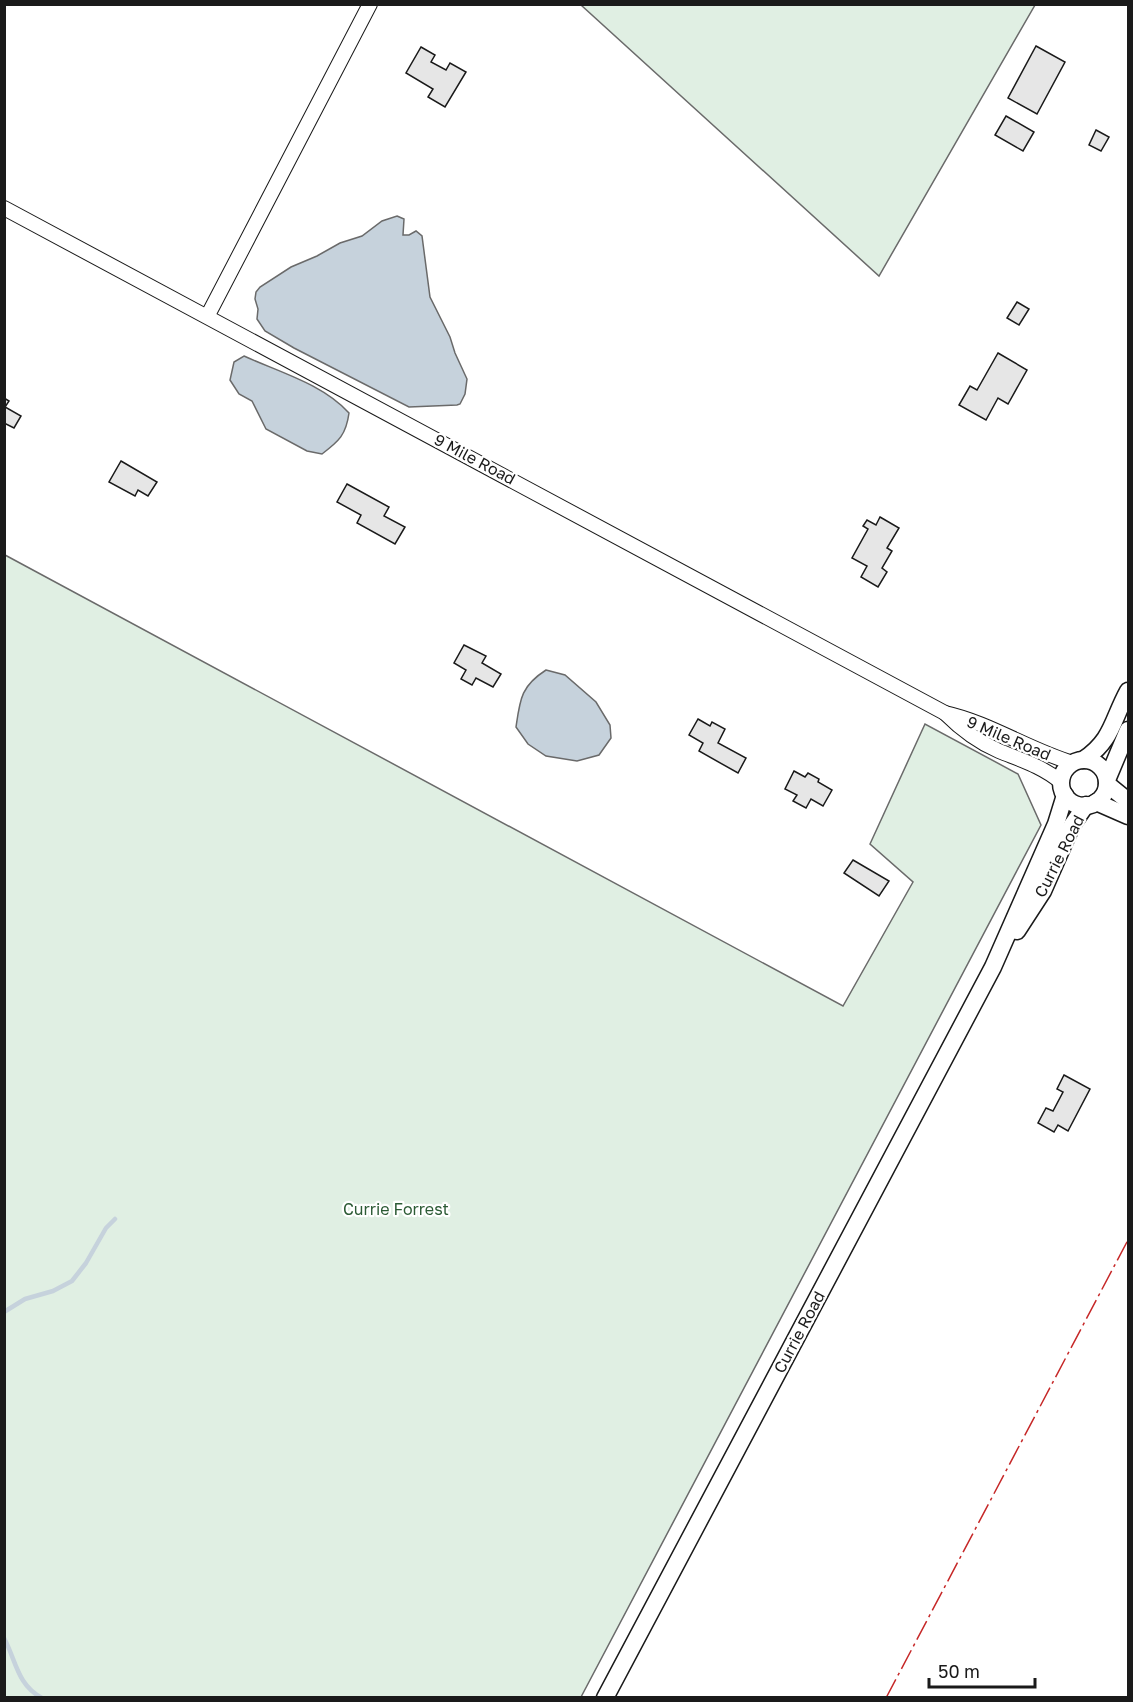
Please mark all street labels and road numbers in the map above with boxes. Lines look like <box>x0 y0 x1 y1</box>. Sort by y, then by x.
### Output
street label: 9 Mile Road <box>431 429 519 489</box>
street label: 9 Mile Road <box>964 711 1054 765</box>
street label: Currie Road <box>1030 811 1088 901</box>
street label: Currie Road <box>769 1288 829 1376</box>

